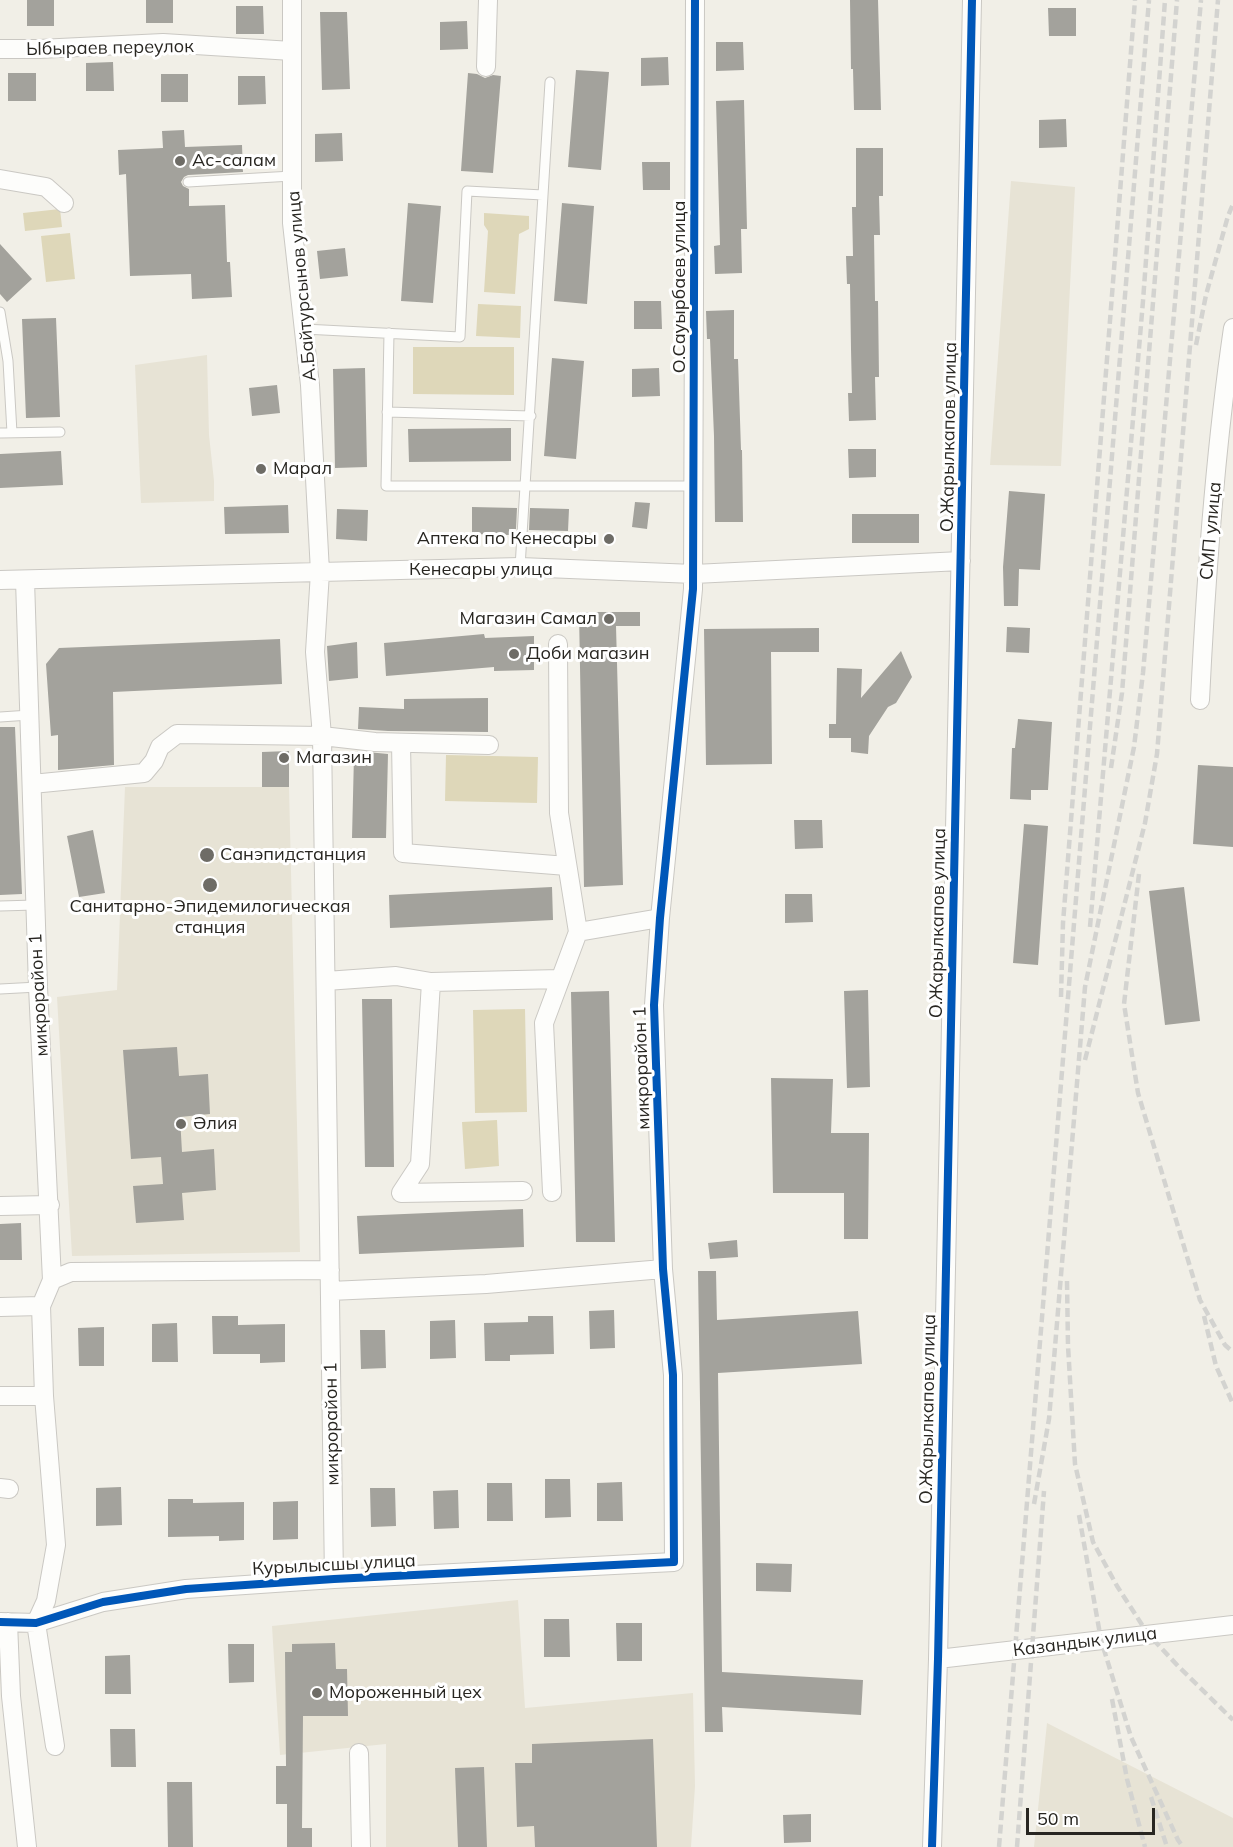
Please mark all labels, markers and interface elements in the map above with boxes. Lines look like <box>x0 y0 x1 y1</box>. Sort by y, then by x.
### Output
street label: Ыбыраев переулок <box>26 36 194 60</box>
place label: Ас-салам <box>192 150 276 172</box>
marker: Ас-салам <box>173 154 187 168</box>
street label: А.Байтурсынов улица <box>283 190 321 382</box>
street label: О.Сауырбаев улица <box>669 201 691 373</box>
street label: О.Жарылкапов улица <box>937 342 961 532</box>
place label: Марал <box>273 458 332 480</box>
marker: Марал <box>254 462 268 476</box>
street label: СМП улица <box>1196 481 1226 581</box>
place label: Аптека по Кенесары <box>417 528 597 550</box>
marker: Аптека по Кенесары <box>602 532 616 546</box>
street label: Кенесары улица <box>409 559 553 581</box>
place label: Магазин Самал <box>459 608 597 630</box>
marker: Магазин Самал <box>602 612 616 626</box>
place label: Доби магазин <box>526 643 649 665</box>
marker: Доби магазин <box>507 647 521 661</box>
place label: Магазин <box>296 747 372 769</box>
marker: Магазин <box>277 751 291 765</box>
street label: О.Жарылкапов улица <box>926 828 950 1018</box>
place label: Санэпидстанция <box>220 844 366 866</box>
marker: Санэпидстанция <box>198 846 216 864</box>
marker: Санитарно-Эпидемилогическая станция <box>201 876 219 894</box>
place label: Санитарно-Эпидемилогическая станция <box>70 896 350 938</box>
street label: микрорайон 1 <box>25 933 53 1057</box>
street label: микрорайон 1 <box>629 1006 655 1130</box>
place label: Әлия <box>193 1113 237 1135</box>
marker: Әлия <box>174 1117 188 1131</box>
street label: О.Жарылкапов улица <box>916 1314 940 1504</box>
street label: микрорайон 1 <box>320 1362 344 1486</box>
street label: Курылысшы улица <box>252 1550 416 1580</box>
street label: Казандык улица <box>1012 1622 1158 1662</box>
place label: Мороженный цех <box>329 1682 482 1704</box>
marker: Мороженный цех <box>310 1686 324 1700</box>
scale bar <box>1029 1796 1158 1834</box>
text: 50 m <box>1037 1807 1079 1830</box>

